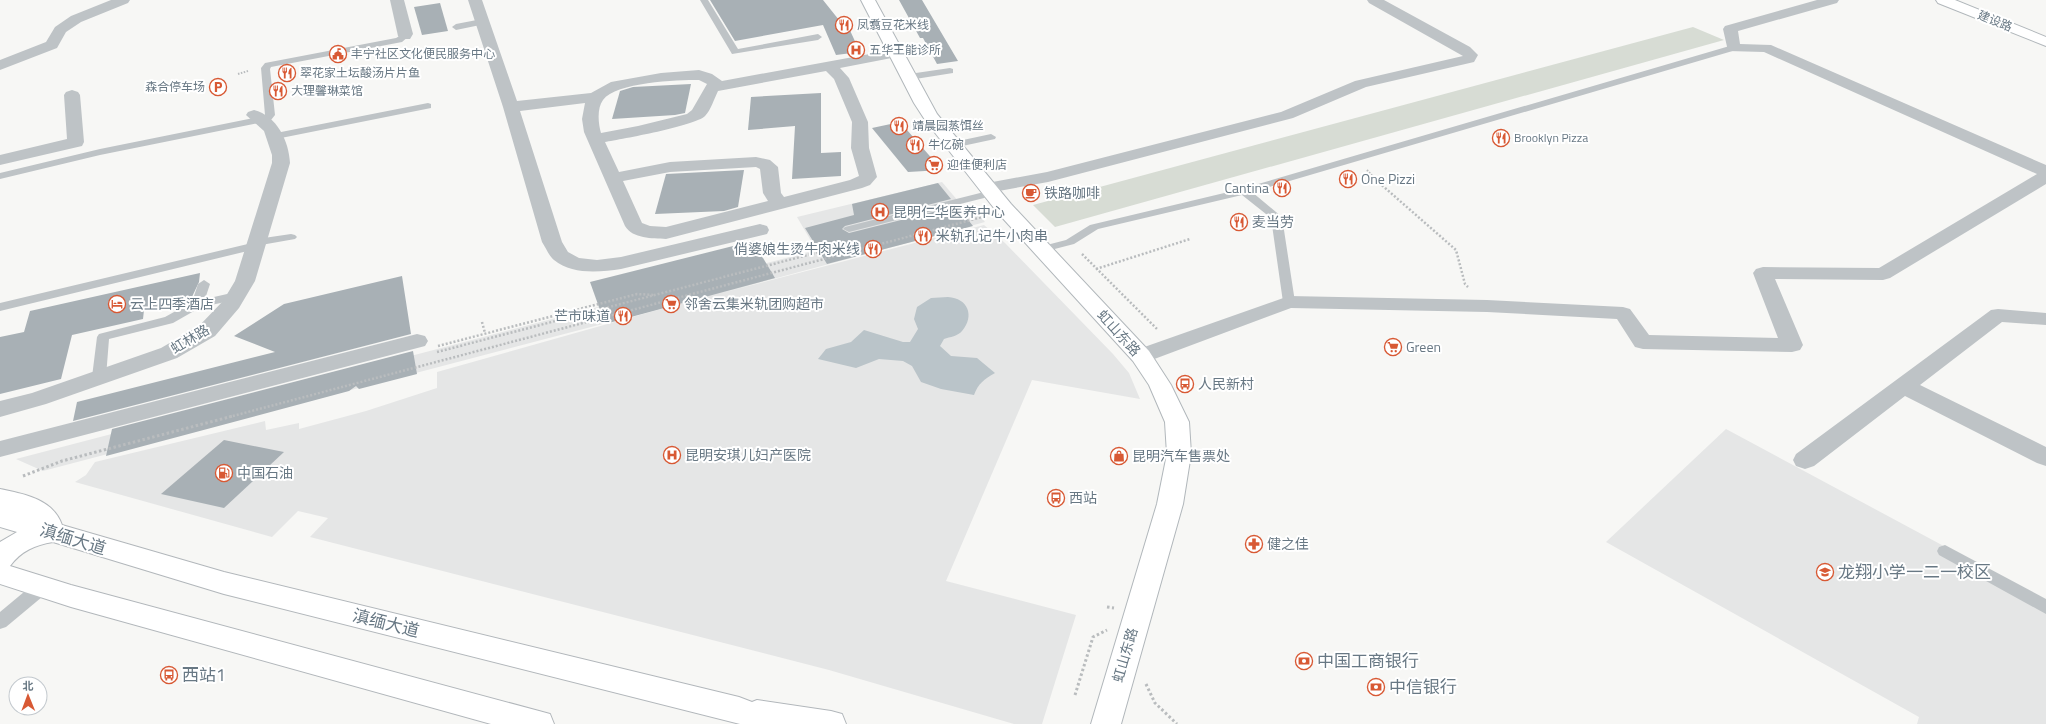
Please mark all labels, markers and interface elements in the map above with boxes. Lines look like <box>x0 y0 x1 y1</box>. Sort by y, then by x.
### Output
street label: 建设路 <box>1975 5 2015 36</box>
restaurant icon: 凤翥豆花米线 <box>834 15 854 35</box>
place label: 凤翥豆花米线 <box>857 15 929 34</box>
hospital icon: 五华王能诊所 <box>846 40 866 60</box>
place label: 五华王能诊所 <box>869 40 941 59</box>
public building icon: 丰宁社区文化便民服务中心 <box>328 44 348 64</box>
place label: 丰宁社区文化便民服务中心 <box>351 44 495 63</box>
restaurant icon: 翠花家土坛酸汤片片鱼 <box>277 63 297 83</box>
place label: 翠花家土坛酸汤片片鱼 <box>300 63 420 82</box>
place label: 森合停车场 <box>145 77 205 96</box>
parking icon: 森合停车场 <box>208 77 228 97</box>
restaurant icon: 大理馨琳菜馆 <box>268 81 288 101</box>
place label: 大理馨琳菜馆 <box>291 81 363 100</box>
restaurant icon: 靖晨园蒸饵丝 <box>889 116 909 136</box>
place label: 靖晨园蒸饵丝 <box>912 116 984 135</box>
restaurant icon: Brooklyn Pizza <box>1491 128 1511 148</box>
place label: Brooklyn Pizza <box>1514 128 1588 147</box>
restaurant icon: 牛亿碗 <box>905 135 925 155</box>
place label: 牛亿碗 <box>928 135 964 154</box>
supermarket icon: 迎佳便利店 <box>924 155 944 175</box>
place label: 迎佳便利店 <box>947 155 1007 174</box>
place label: One Pizzi <box>1361 168 1415 189</box>
restaurant icon: One Pizzi <box>1338 169 1358 189</box>
place label: Cantina <box>1224 177 1269 198</box>
restaurant icon: Cantina <box>1272 178 1292 198</box>
place label: 铁路咖啡 <box>1044 182 1100 203</box>
cafe icon: 铁路咖啡 <box>1021 183 1041 203</box>
place label: 昆明仁华医养中心 <box>893 201 1005 222</box>
hospital icon: 昆明仁华医养中心 <box>870 202 890 222</box>
place label: 麦当劳 <box>1252 211 1294 232</box>
restaurant icon: 麦当劳 <box>1229 212 1249 232</box>
place label: 米轨孔记牛小肉串 <box>936 225 1048 246</box>
restaurant icon: 米轨孔记牛小肉串 <box>913 226 933 246</box>
place label: 俏婆娘生烫牛肉米线 <box>734 238 860 259</box>
restaurant icon: 俏婆娘生烫牛肉米线 <box>863 239 883 259</box>
place label: 云上四季酒店 <box>130 293 214 314</box>
place label: 邻舍云集米轨团购超市 <box>684 293 824 314</box>
hotel icon: 云上四季酒店 <box>107 294 127 314</box>
supermarket icon: 邻舍云集米轨团购超市 <box>661 294 681 314</box>
place label: 芒市味道 <box>554 305 610 326</box>
street label: 虹山东路 <box>1093 305 1146 360</box>
restaurant icon: 芒市味道 <box>613 306 633 326</box>
street label: 虹林路 <box>166 319 213 358</box>
place label: Green <box>1406 336 1441 357</box>
supermarket icon: Green <box>1383 337 1403 357</box>
place label: 人民新村 <box>1198 373 1254 394</box>
bus stop icon: 人民新村 <box>1175 374 1195 394</box>
place label: 昆明安琪儿妇产医院 <box>685 444 811 465</box>
hospital icon: 昆明安琪儿妇产医院 <box>662 445 682 465</box>
place label: 昆明汽车售票处 <box>1132 445 1230 466</box>
shop icon: 昆明汽车售票处 <box>1109 446 1129 466</box>
place label: 中国石油 <box>237 462 293 483</box>
fuel station icon: 中国石油 <box>214 463 234 483</box>
place label: 西站 <box>1069 487 1097 508</box>
bus stop icon: 西站 <box>1046 488 1066 508</box>
street label: 滇缅大道 <box>37 517 109 561</box>
place label: 健之佳 <box>1267 533 1309 554</box>
pharmacy icon: 健之佳 <box>1244 534 1264 554</box>
place label: 龙翔小学一二一校区 <box>1838 559 1991 585</box>
school or university icon: 龙翔小学一二一校区 <box>1815 562 1835 582</box>
street label: 滇缅大道 <box>350 602 422 644</box>
street label: 虹山东路 <box>1107 625 1142 685</box>
place label: 中国工商银行 <box>1317 648 1419 674</box>
bank icon: 中国工商银行 <box>1294 651 1314 671</box>
place label: 西站1 <box>182 662 226 688</box>
bus stop icon: 西站1 <box>159 665 179 685</box>
place label: 中信银行 <box>1389 674 1457 700</box>
north arrow <box>8 676 48 716</box>
bank icon: 中信银行 <box>1366 677 1386 697</box>
text: 北 <box>22 678 33 694</box>

